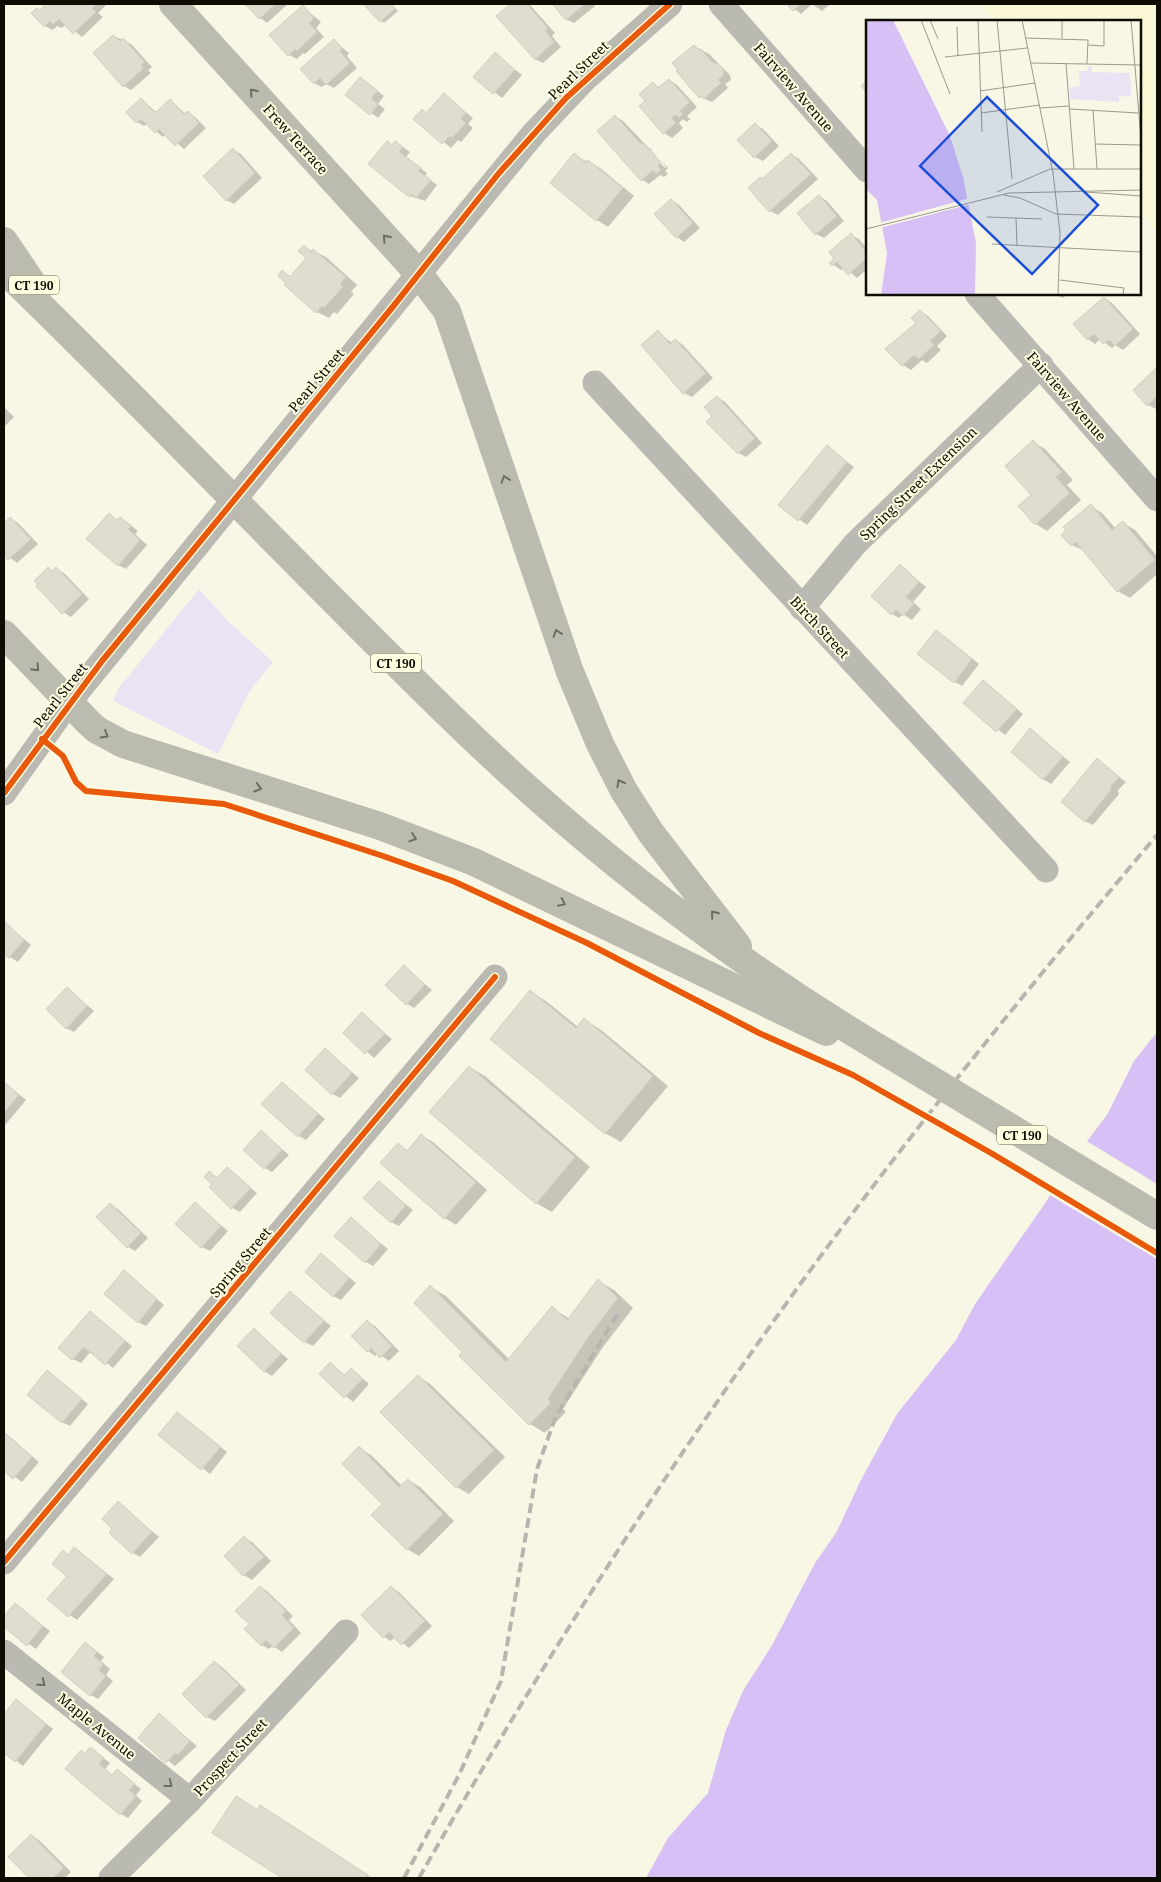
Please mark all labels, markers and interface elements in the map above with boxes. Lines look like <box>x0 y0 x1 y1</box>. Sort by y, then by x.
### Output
inset map <box>866 20 1141 295</box>
street label: Pearl Street <box>544 36 613 104</box>
street label: Fairview Avenue <box>750 38 838 136</box>
one-way arrow <box>250 88 259 97</box>
street label: Frew Terrace <box>259 100 333 178</box>
one-way arrow <box>383 235 392 244</box>
road number: CT 190 <box>9 276 59 294</box>
street label: Pearl Street <box>284 344 348 416</box>
street label: Fairview Avenue <box>1023 347 1111 445</box>
street label: Spring Street Extension <box>855 422 981 544</box>
one-way arrow <box>501 475 511 484</box>
street label: Birch Street <box>786 592 854 662</box>
one-way arrow <box>553 629 563 638</box>
road number: CT 190 <box>371 654 421 672</box>
street label: Pearl Street <box>29 659 91 731</box>
one-way arrow <box>30 663 39 672</box>
one-way arrow <box>100 728 109 738</box>
one-way arrow <box>616 779 626 788</box>
one-way arrow <box>254 783 262 793</box>
one-way arrow <box>408 832 417 842</box>
one-way arrow <box>557 897 566 907</box>
one-way arrow <box>711 911 720 920</box>
road number: CT 190 <box>997 1126 1047 1144</box>
street label: Spring Street <box>205 1223 275 1301</box>
one-way arrow <box>36 1677 45 1685</box>
street label: Maple Avenue <box>54 1689 140 1763</box>
street label: Prospect Street <box>189 1714 271 1800</box>
one-way arrow <box>163 1778 172 1786</box>

